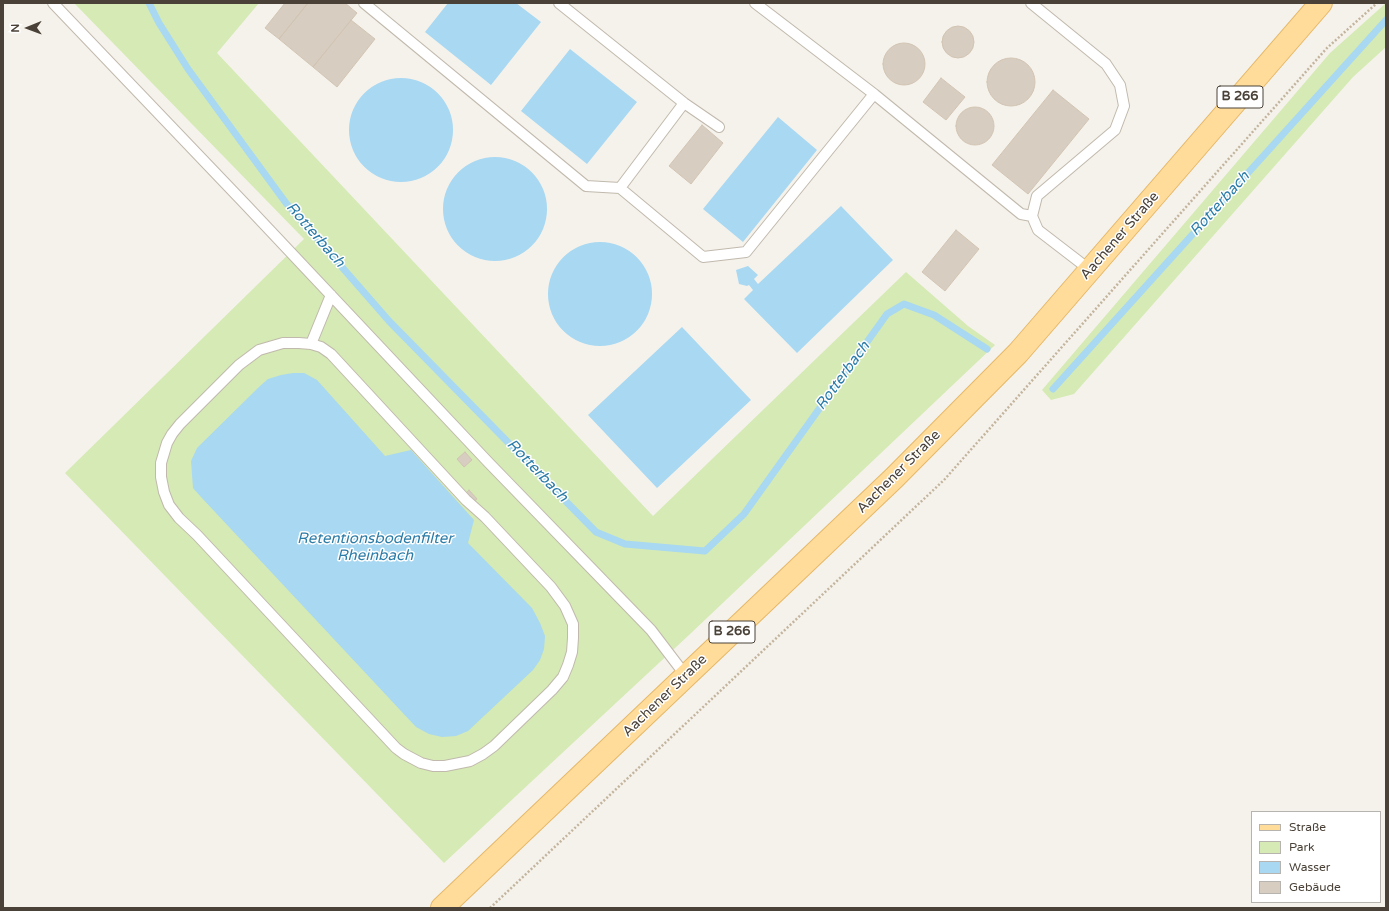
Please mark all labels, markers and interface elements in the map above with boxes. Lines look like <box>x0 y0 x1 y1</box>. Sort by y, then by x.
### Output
north arrow <box>8 8 48 48</box>
text: N <box>9 24 22 33</box>
road number: B 266 <box>1217 86 1263 108</box>
water label: Rotterbach <box>1186 168 1254 240</box>
street label: Aachener Straße <box>1077 189 1163 283</box>
water label: Rotterbach <box>282 199 348 271</box>
water label: Rotterbach <box>812 338 874 414</box>
street label: Aachener Straße <box>854 427 944 517</box>
water label: Rotterbach <box>503 436 571 506</box>
water label: Retentionsbodenfilter Rheinbach <box>297 530 453 565</box>
road number: B 266 <box>709 621 755 643</box>
street label: Aachener Straße <box>619 651 711 741</box>
legend <box>1251 811 1381 903</box>
text: Straße <box>1289 820 1326 834</box>
text: Park <box>1289 840 1315 854</box>
text: Wasser <box>1289 860 1330 874</box>
text: Gebäude <box>1289 880 1341 894</box>

